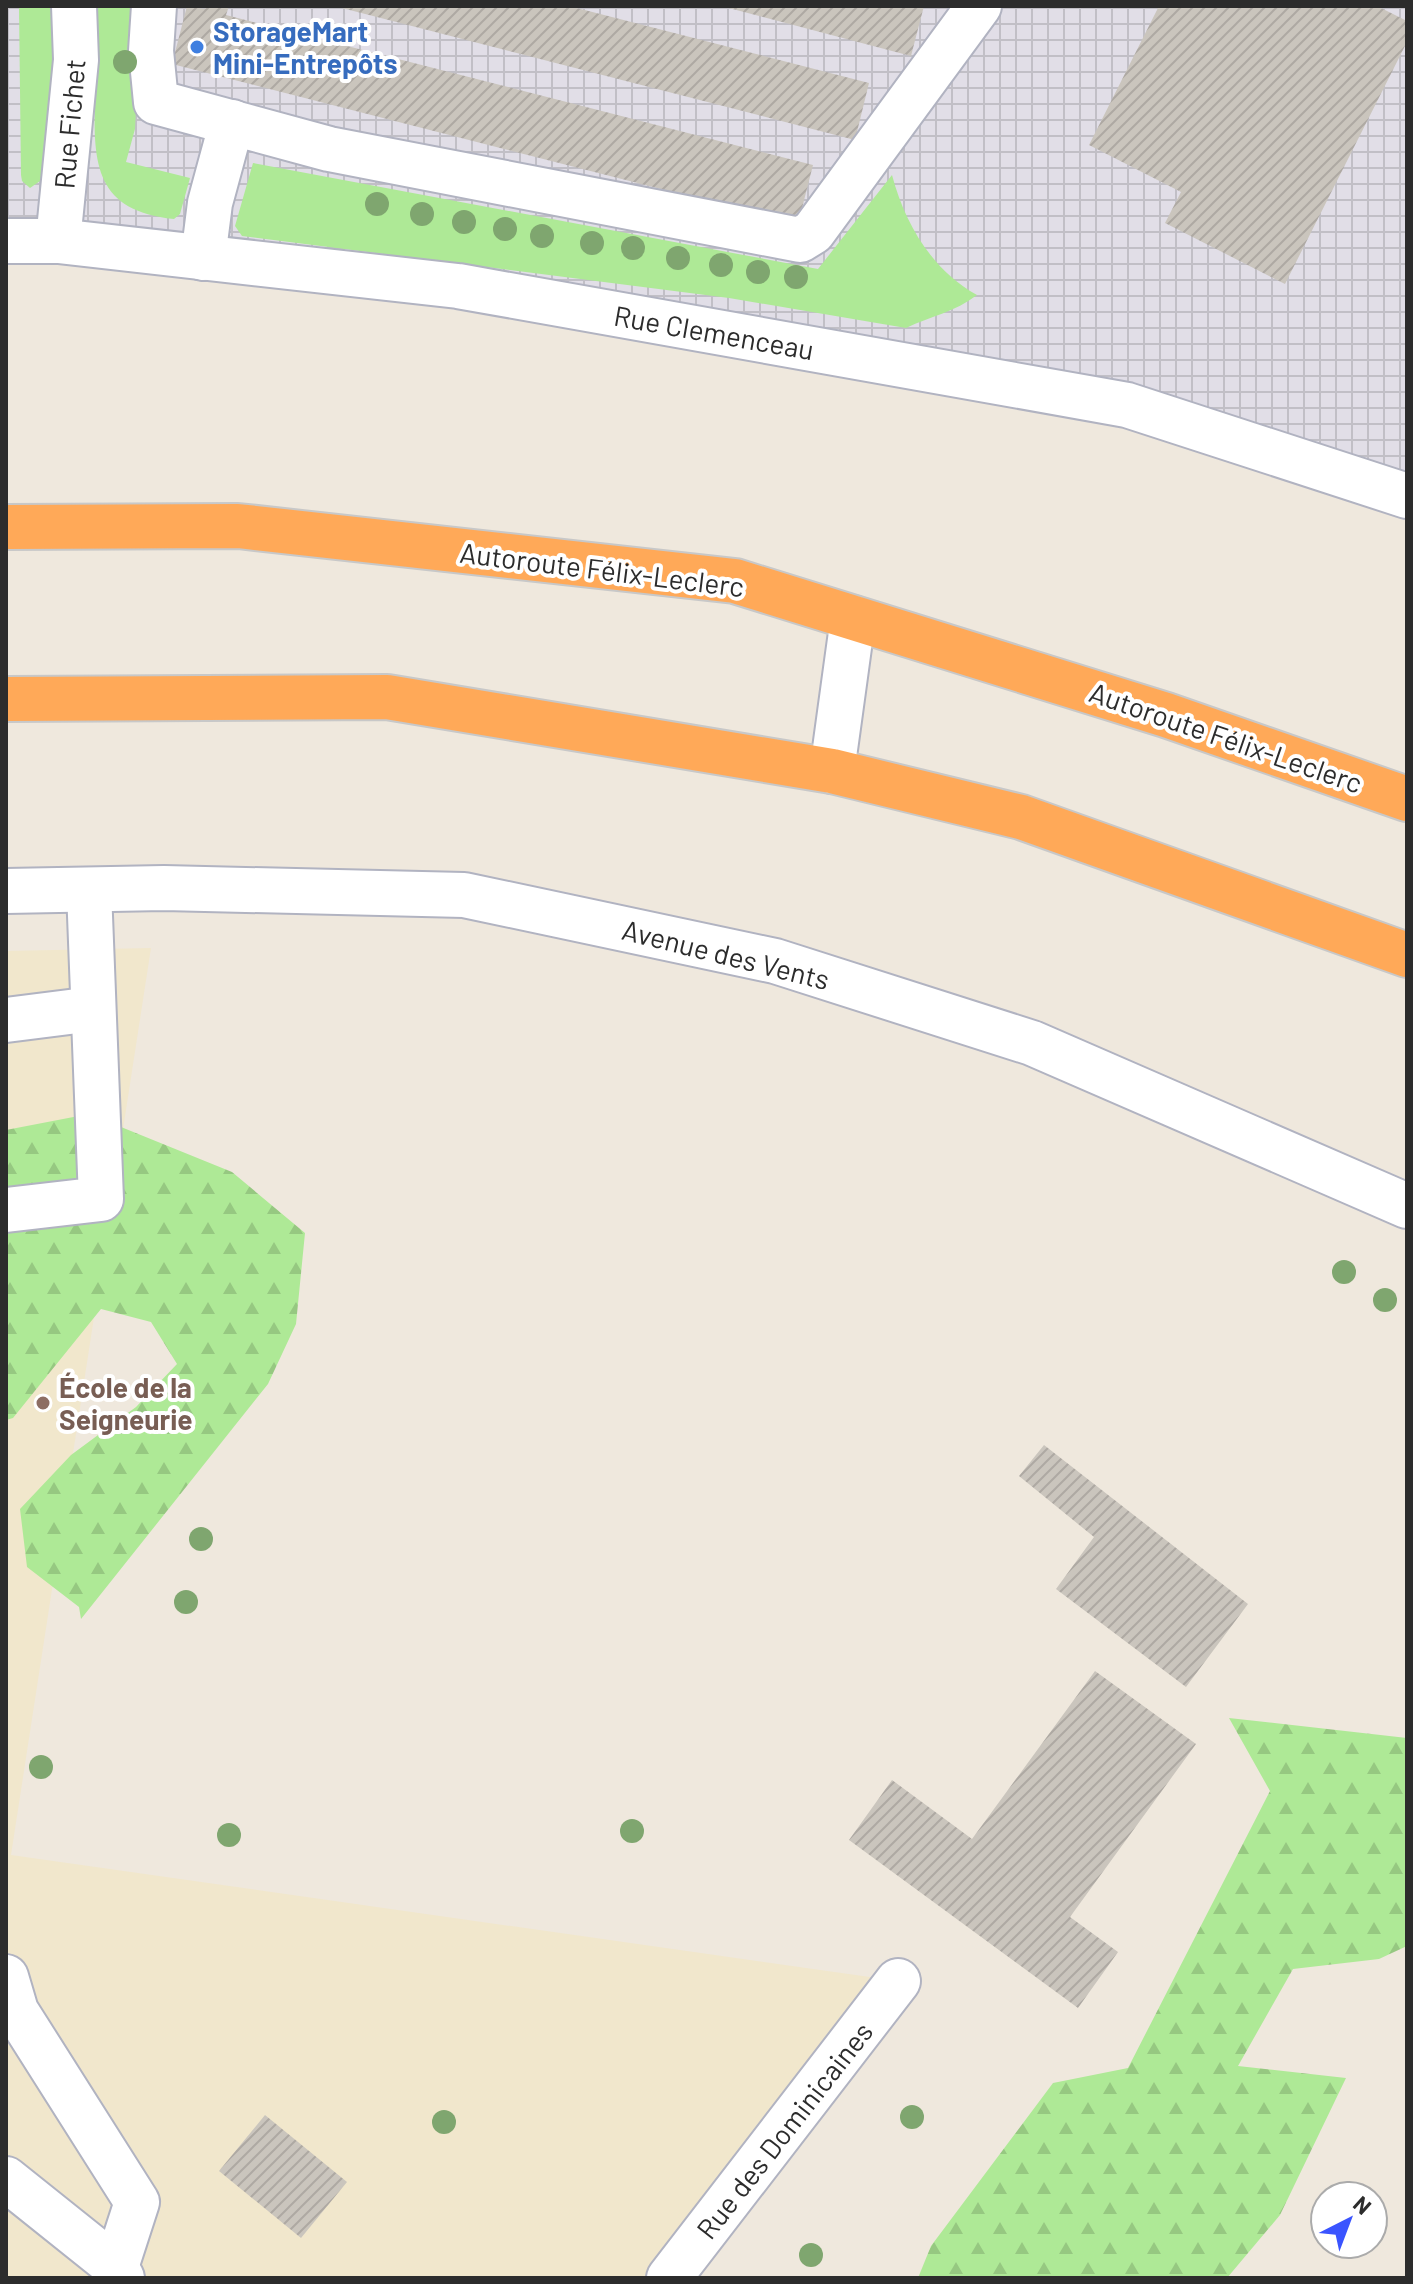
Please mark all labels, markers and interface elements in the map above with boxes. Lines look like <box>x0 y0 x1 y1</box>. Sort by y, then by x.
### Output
place label: StorageMart Mini-Entrepôts <box>213 14 398 80</box>
marker: StorageMart Mini-Entrepôts <box>188 38 206 56</box>
street label: Rue Fichet <box>46 58 92 190</box>
street label: Rue Clemenceau <box>611 298 817 366</box>
street label: Autoroute Félix-Leclerc <box>458 535 746 603</box>
street label: Autoroute Félix-Leclerc <box>1085 674 1367 800</box>
street label: Avenue des Vents <box>619 912 833 996</box>
place label: École de la Seigneurie <box>59 1370 193 1436</box>
marker: École de la Seigneurie <box>34 1394 52 1412</box>
street label: Rue des Dominicaines <box>689 2015 879 2245</box>
north arrow <box>1309 2180 1389 2260</box>
text: N <box>1349 2190 1377 2219</box>

